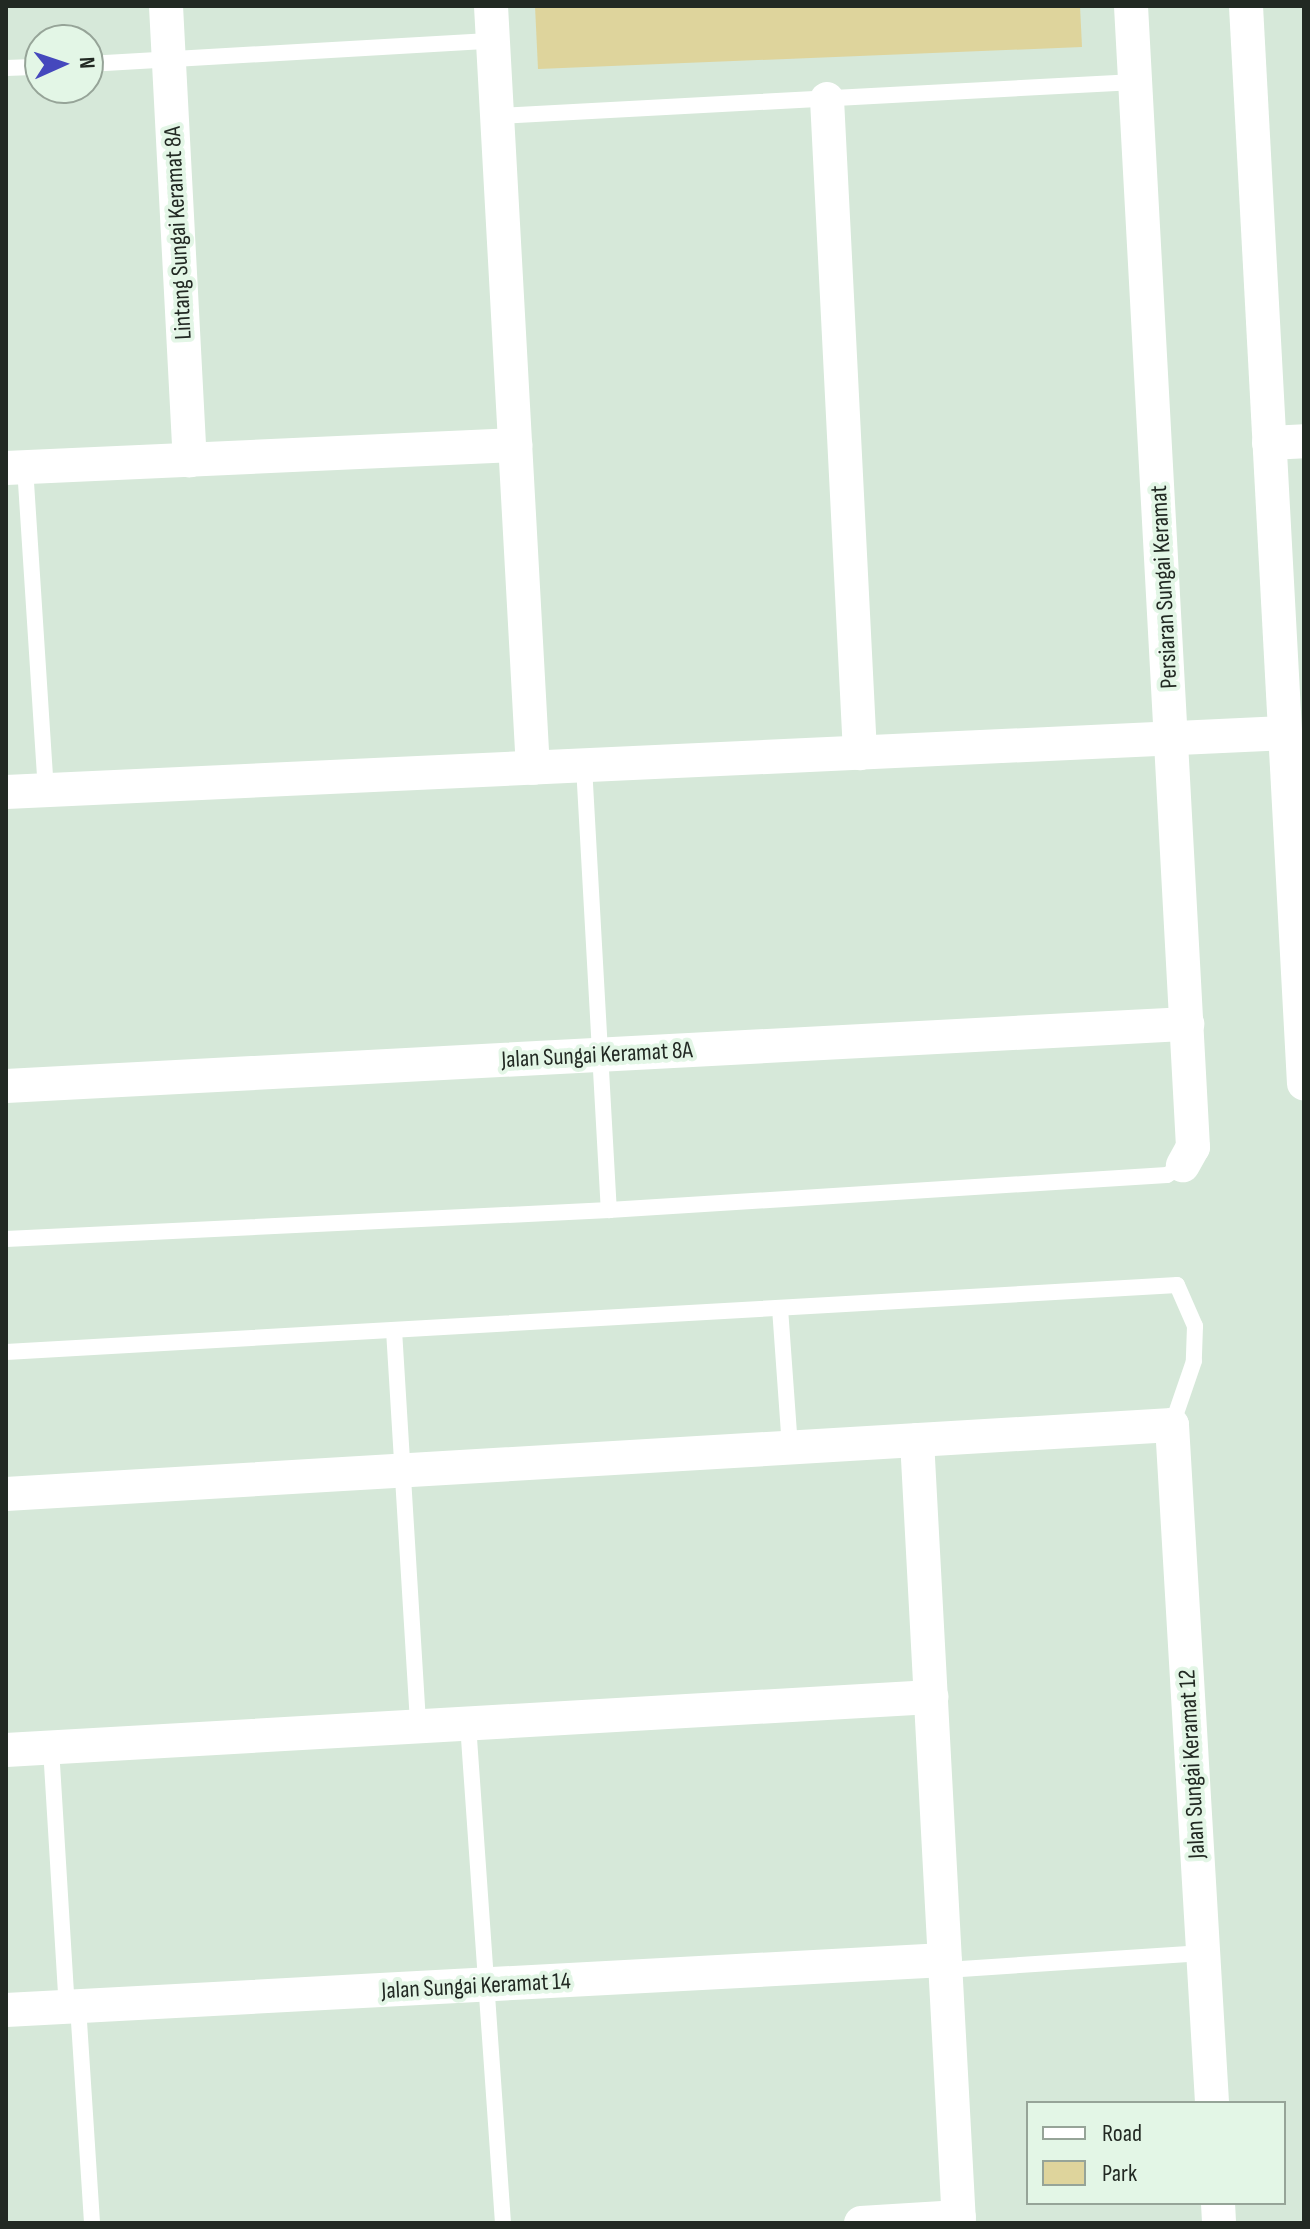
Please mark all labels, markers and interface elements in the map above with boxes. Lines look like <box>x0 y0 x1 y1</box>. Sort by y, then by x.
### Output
north arrow <box>24 24 104 104</box>
text: N <box>73 56 100 69</box>
street label: Lintang Sungai Keramat 8A <box>158 126 198 340</box>
street label: Persiaran Sungai Keramat <box>1144 485 1184 689</box>
street label: Jalan Sungai Keramat 8A <box>501 1036 693 1074</box>
street label: Jalan Sungai Keramat 12 <box>1173 1669 1211 1859</box>
street label: Jalan Sungai Keramat 14 <box>381 1967 571 2005</box>
legend <box>1026 2101 1286 2205</box>
text: Road <box>1102 2119 1142 2148</box>
text: Park <box>1102 2159 1137 2188</box>

